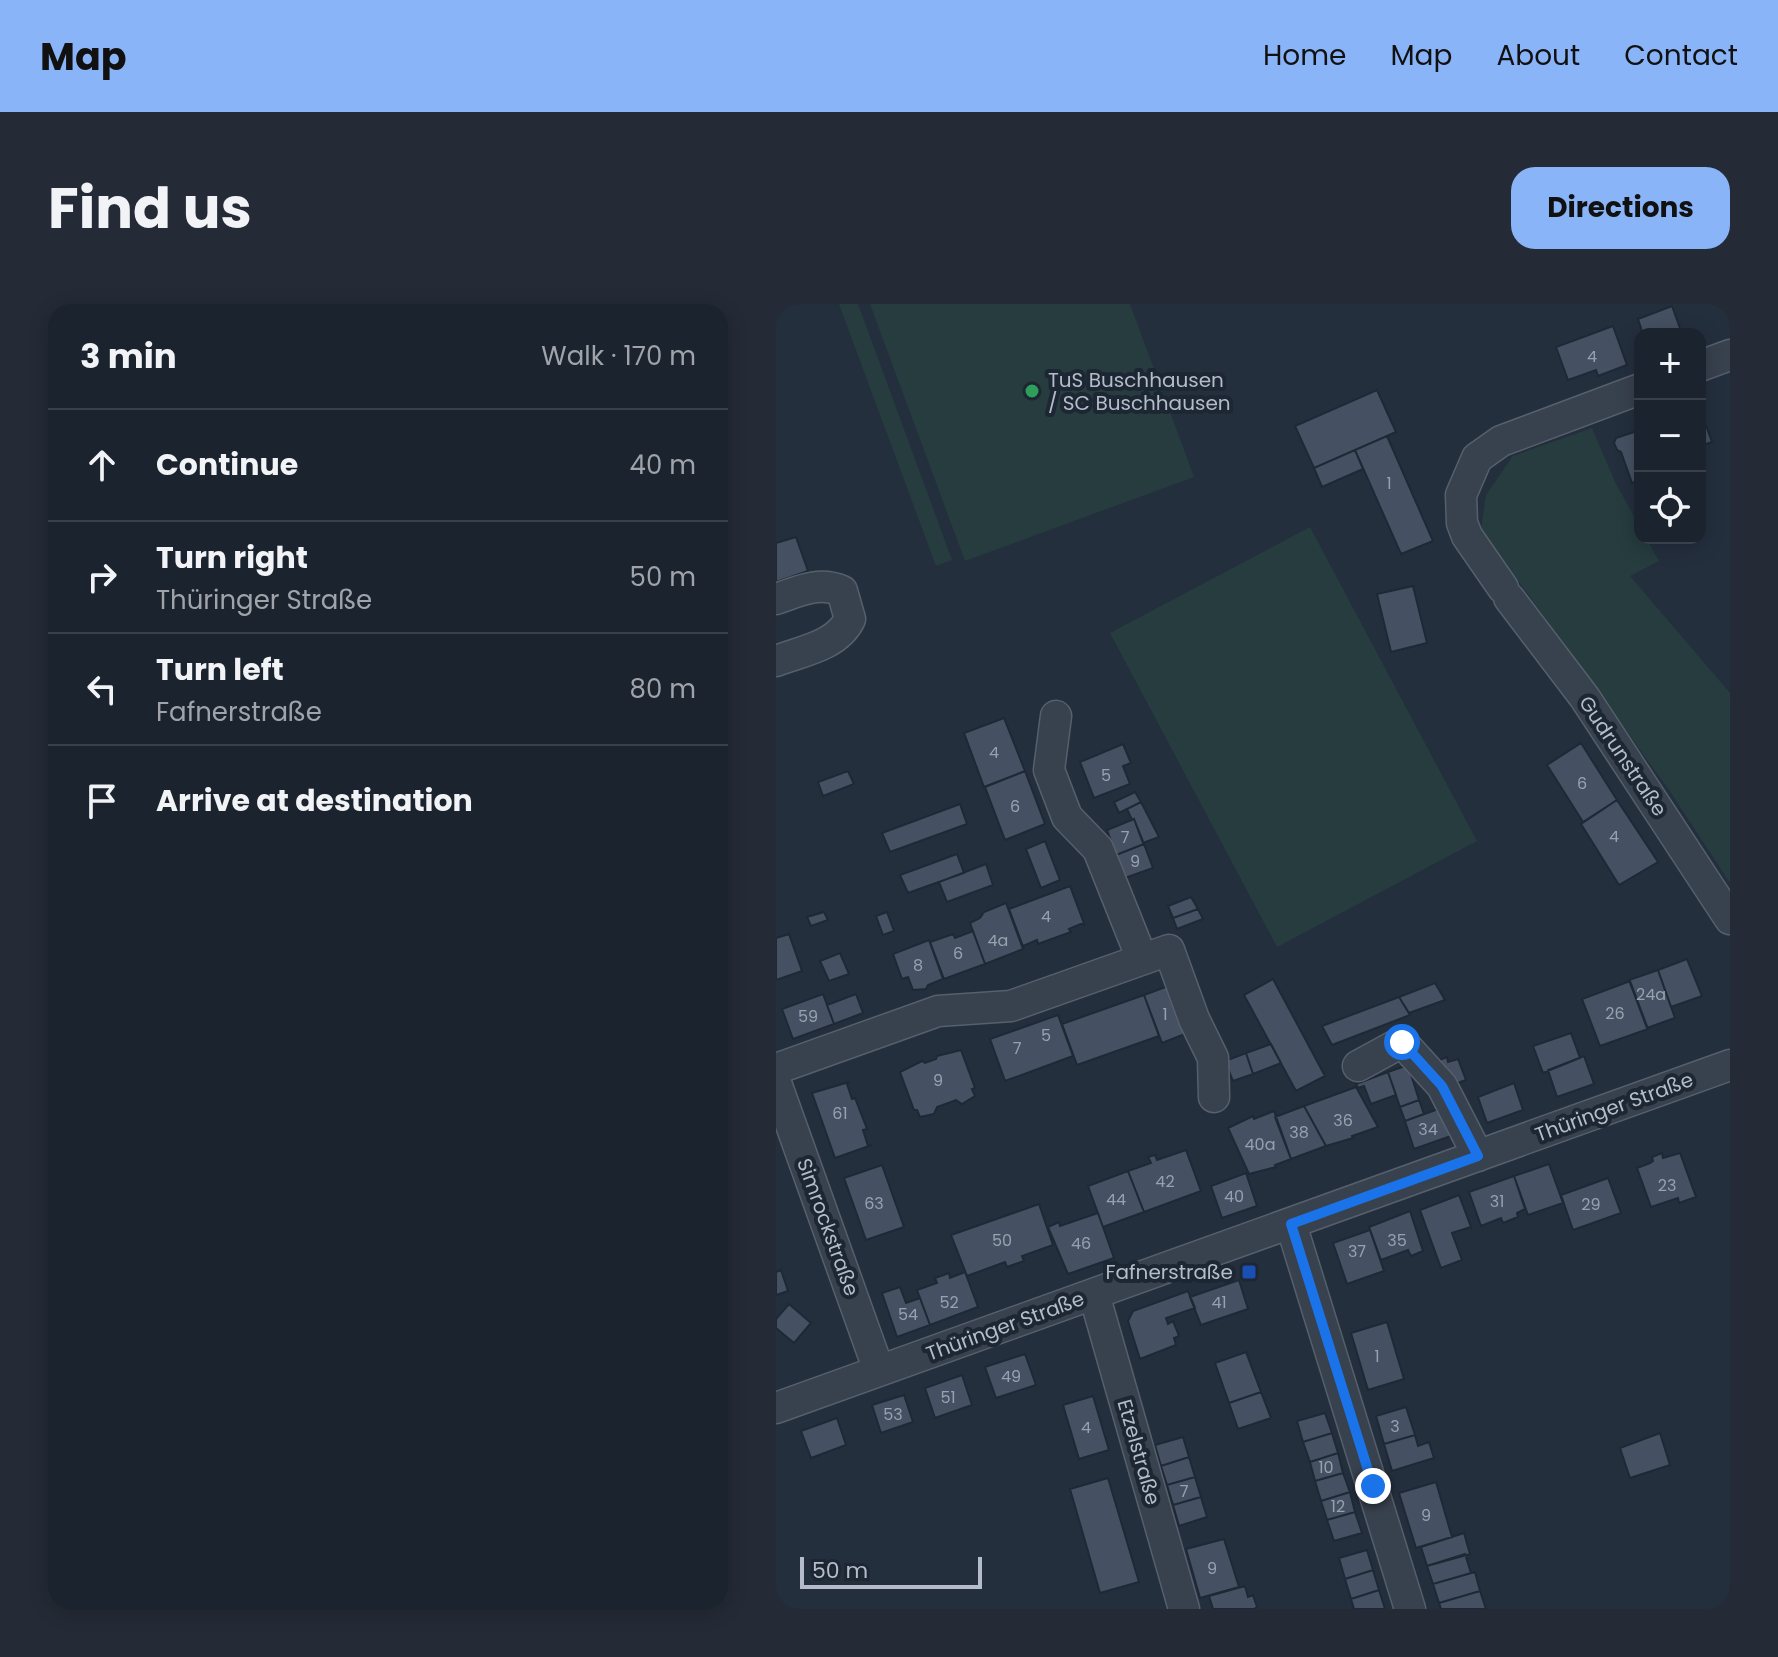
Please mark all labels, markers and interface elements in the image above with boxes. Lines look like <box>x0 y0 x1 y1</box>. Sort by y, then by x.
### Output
text: Map <box>40 30 127 83</box>
text: Home <box>1263 36 1346 75</box>
text: Map <box>1390 36 1452 75</box>
text: About <box>1496 36 1580 75</box>
text: Contact <box>1624 36 1738 75</box>
button: Directions <box>1511 167 1730 249</box>
text: Find us <box>48 169 252 248</box>
map controls <box>1634 328 1706 544</box>
button: + <box>1634 328 1706 400</box>
text: 3 min <box>80 332 177 380</box>
text: Walk · 170 m <box>541 338 696 374</box>
house number: 4 <box>1587 345 1597 368</box>
place label: TuS Buschhausen / SC Buschhausen <box>1048 366 1231 417</box>
marker: TuS Buschhausen / SC Buschhausen <box>1023 382 1041 400</box>
button: − <box>1634 400 1706 472</box>
icon: ahead <box>80 443 124 487</box>
text: Continue <box>156 443 298 486</box>
text: 40 m <box>630 447 696 483</box>
house number: 1 <box>1386 472 1392 495</box>
button: locate <box>1634 472 1706 544</box>
text: Turn right <box>156 536 308 579</box>
icon: right <box>80 555 124 599</box>
text: 50 m <box>630 559 696 595</box>
text: Thüringer Straße <box>156 582 372 618</box>
text: Turn left <box>156 648 284 691</box>
icon: left <box>80 667 124 711</box>
text: 80 m <box>630 671 696 707</box>
street label: Gudrunstraße <box>1572 690 1674 822</box>
text: Fafnerstraße <box>156 694 322 730</box>
house number: 4 <box>989 741 999 764</box>
house number: 5 <box>1101 764 1111 787</box>
house number: 6 <box>1577 772 1587 795</box>
icon: arrive <box>80 779 124 823</box>
text: Arrive at destination <box>156 779 473 822</box>
house number: 6 <box>1010 795 1020 818</box>
house number: 4 <box>1609 825 1619 848</box>
house number: 7 <box>1121 826 1130 849</box>
house number: 9 <box>1130 850 1140 873</box>
house number: 4 <box>1041 905 1051 928</box>
house number: 4a <box>988 929 1008 952</box>
house number: 6 <box>953 942 963 965</box>
house number: 8 <box>913 954 923 977</box>
house number: 24a <box>1636 983 1666 1006</box>
house number: 26 <box>1605 1002 1625 1025</box>
house number: 1 <box>1162 1003 1168 1026</box>
house number: 59 <box>798 1005 818 1028</box>
house number: 5 <box>1041 1024 1051 1047</box>
route start <box>1384 1024 1420 1060</box>
house number: 7 <box>1013 1037 1022 1060</box>
street label: Thüringer Straße <box>1531 1065 1697 1149</box>
house number: 9 <box>933 1069 943 1092</box>
house number: 61 <box>832 1102 848 1125</box>
house number: 36 <box>1333 1109 1353 1132</box>
house number: 34 <box>1418 1118 1438 1141</box>
house number: 38 <box>1289 1121 1309 1144</box>
house number: 40a <box>1245 1133 1275 1156</box>
street label: Simrockstraße <box>790 1154 866 1300</box>
house number: 42 <box>1155 1170 1175 1193</box>
house number: 23 <box>1658 1174 1676 1197</box>
house number: 40 <box>1224 1185 1244 1208</box>
house number: 44 <box>1106 1188 1126 1211</box>
house number: 31 <box>1490 1190 1504 1213</box>
house number: 63 <box>864 1192 884 1215</box>
house number: 29 <box>1581 1193 1601 1216</box>
house number: 50 <box>992 1229 1012 1252</box>
house number: 35 <box>1387 1229 1407 1252</box>
house number: 46 <box>1071 1232 1091 1255</box>
house number: 37 <box>1348 1240 1366 1263</box>
place label: Fafnerstraße <box>1105 1258 1233 1286</box>
marker: Fafnerstraße <box>1240 1263 1258 1281</box>
street label: Thüringer Straße <box>922 1284 1088 1368</box>
house number: 52 <box>939 1291 959 1314</box>
house number: 41 <box>1211 1291 1227 1314</box>
house number: 54 <box>898 1303 918 1326</box>
house number: 1 <box>1374 1345 1380 1368</box>
house number: 49 <box>1001 1365 1021 1388</box>
house number: 51 <box>940 1386 956 1409</box>
street label: Etzelstraße <box>1111 1396 1167 1508</box>
house number: 53 <box>883 1403 903 1426</box>
house number: 3 <box>1390 1415 1400 1438</box>
house number: 4 <box>1081 1416 1091 1439</box>
house number: 10 <box>1318 1456 1334 1479</box>
route end <box>1355 1468 1391 1504</box>
house number: 7 <box>1180 1480 1189 1503</box>
house number: 12 <box>1331 1495 1345 1518</box>
house number: 9 <box>1421 1504 1431 1527</box>
scale bar <box>800 1553 982 1589</box>
text: 50 m <box>812 1555 868 1586</box>
house number: 9 <box>1207 1557 1217 1580</box>

